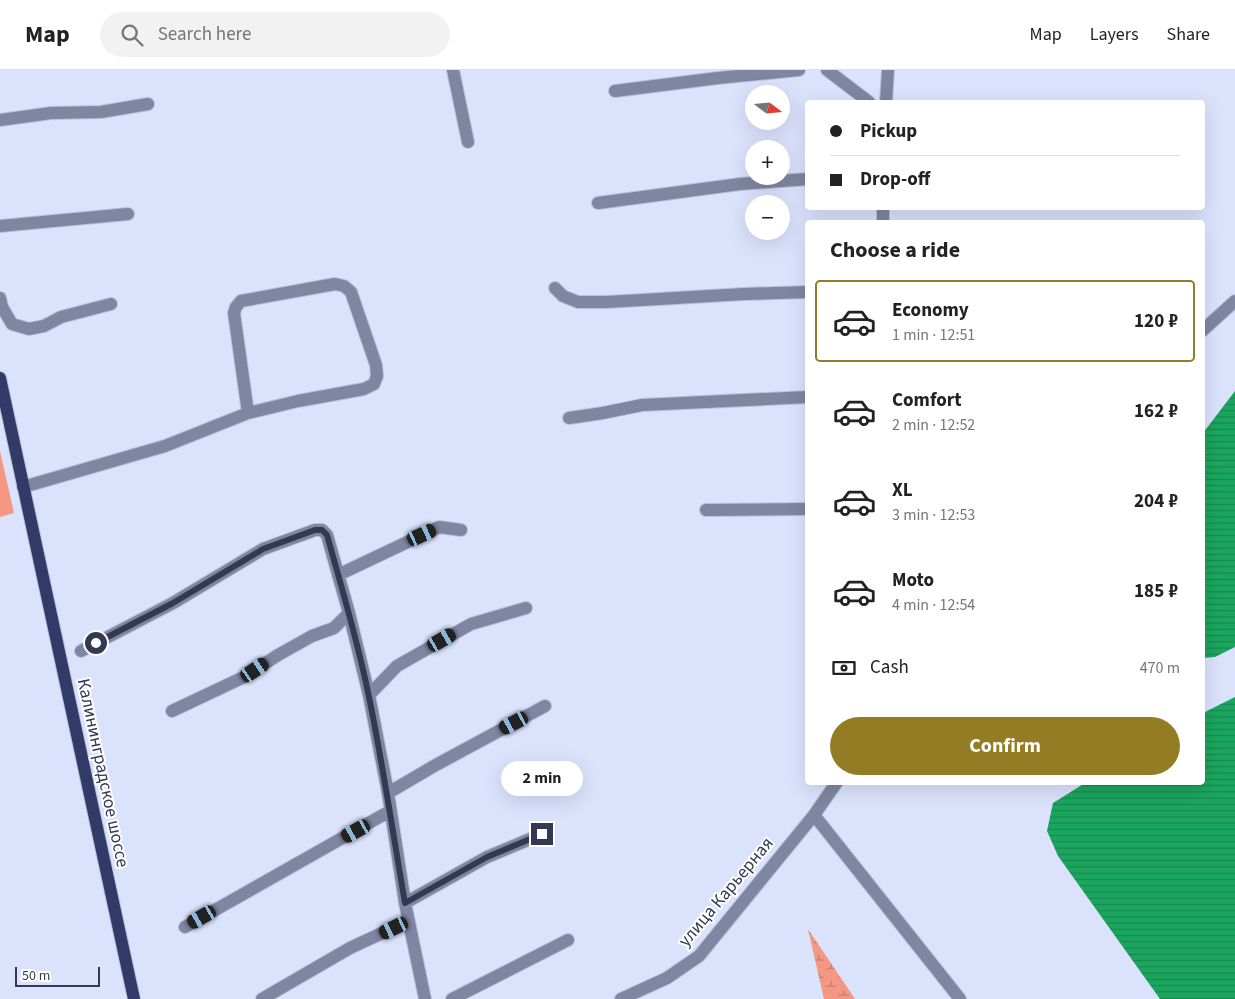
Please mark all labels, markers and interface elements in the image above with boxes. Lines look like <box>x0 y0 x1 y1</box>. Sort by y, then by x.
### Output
search box <box>100 12 450 57</box>
text: Map <box>25 17 70 52</box>
icon: search <box>118 21 146 49</box>
text: Search here <box>158 21 251 48</box>
text: Map <box>1030 22 1062 47</box>
text: Layers <box>1090 22 1139 47</box>
text: Share <box>1167 22 1210 47</box>
north arrow <box>745 85 790 130</box>
map controls <box>745 85 790 240</box>
text: Pickup <box>860 118 917 145</box>
button: + <box>745 140 790 185</box>
text: Drop-off <box>860 166 930 193</box>
button: − <box>745 195 790 240</box>
text: Choose a ride <box>830 234 960 266</box>
text: Economy <box>892 297 969 324</box>
icon: car <box>832 299 877 344</box>
text: 120 ₽ <box>1134 308 1178 335</box>
text: 1 min · 12:51 <box>892 324 975 346</box>
text: Comfort <box>892 387 962 414</box>
icon: car <box>832 389 877 434</box>
text: 162 ₽ <box>1134 398 1178 425</box>
text: 2 min · 12:52 <box>892 414 975 436</box>
text: XL <box>892 477 913 504</box>
icon: car <box>832 479 877 524</box>
text: 204 ₽ <box>1134 488 1178 515</box>
text: 3 min · 12:53 <box>892 504 975 526</box>
car <box>405 522 438 548</box>
text: Moto <box>892 567 934 594</box>
icon: car <box>832 569 877 614</box>
text: 185 ₽ <box>1134 578 1178 605</box>
text: 4 min · 12:54 <box>892 594 975 616</box>
car <box>425 626 458 654</box>
route start <box>85 632 107 654</box>
icon: cash <box>830 654 858 682</box>
text: Cash <box>870 654 909 681</box>
car <box>238 655 271 685</box>
text: 470 m <box>1140 657 1180 679</box>
street label: Калининградское шоссе <box>71 676 135 870</box>
car <box>497 709 530 737</box>
button: Confirm <box>830 717 1180 775</box>
callout: 2 min <box>501 762 583 796</box>
text: 2 min <box>523 767 561 789</box>
car <box>339 817 372 845</box>
route end <box>531 823 553 845</box>
street label: улица Карьерная <box>673 832 779 952</box>
car <box>185 903 218 931</box>
car <box>377 915 410 941</box>
scale bar <box>15 964 100 987</box>
text: 50 m <box>22 966 50 986</box>

